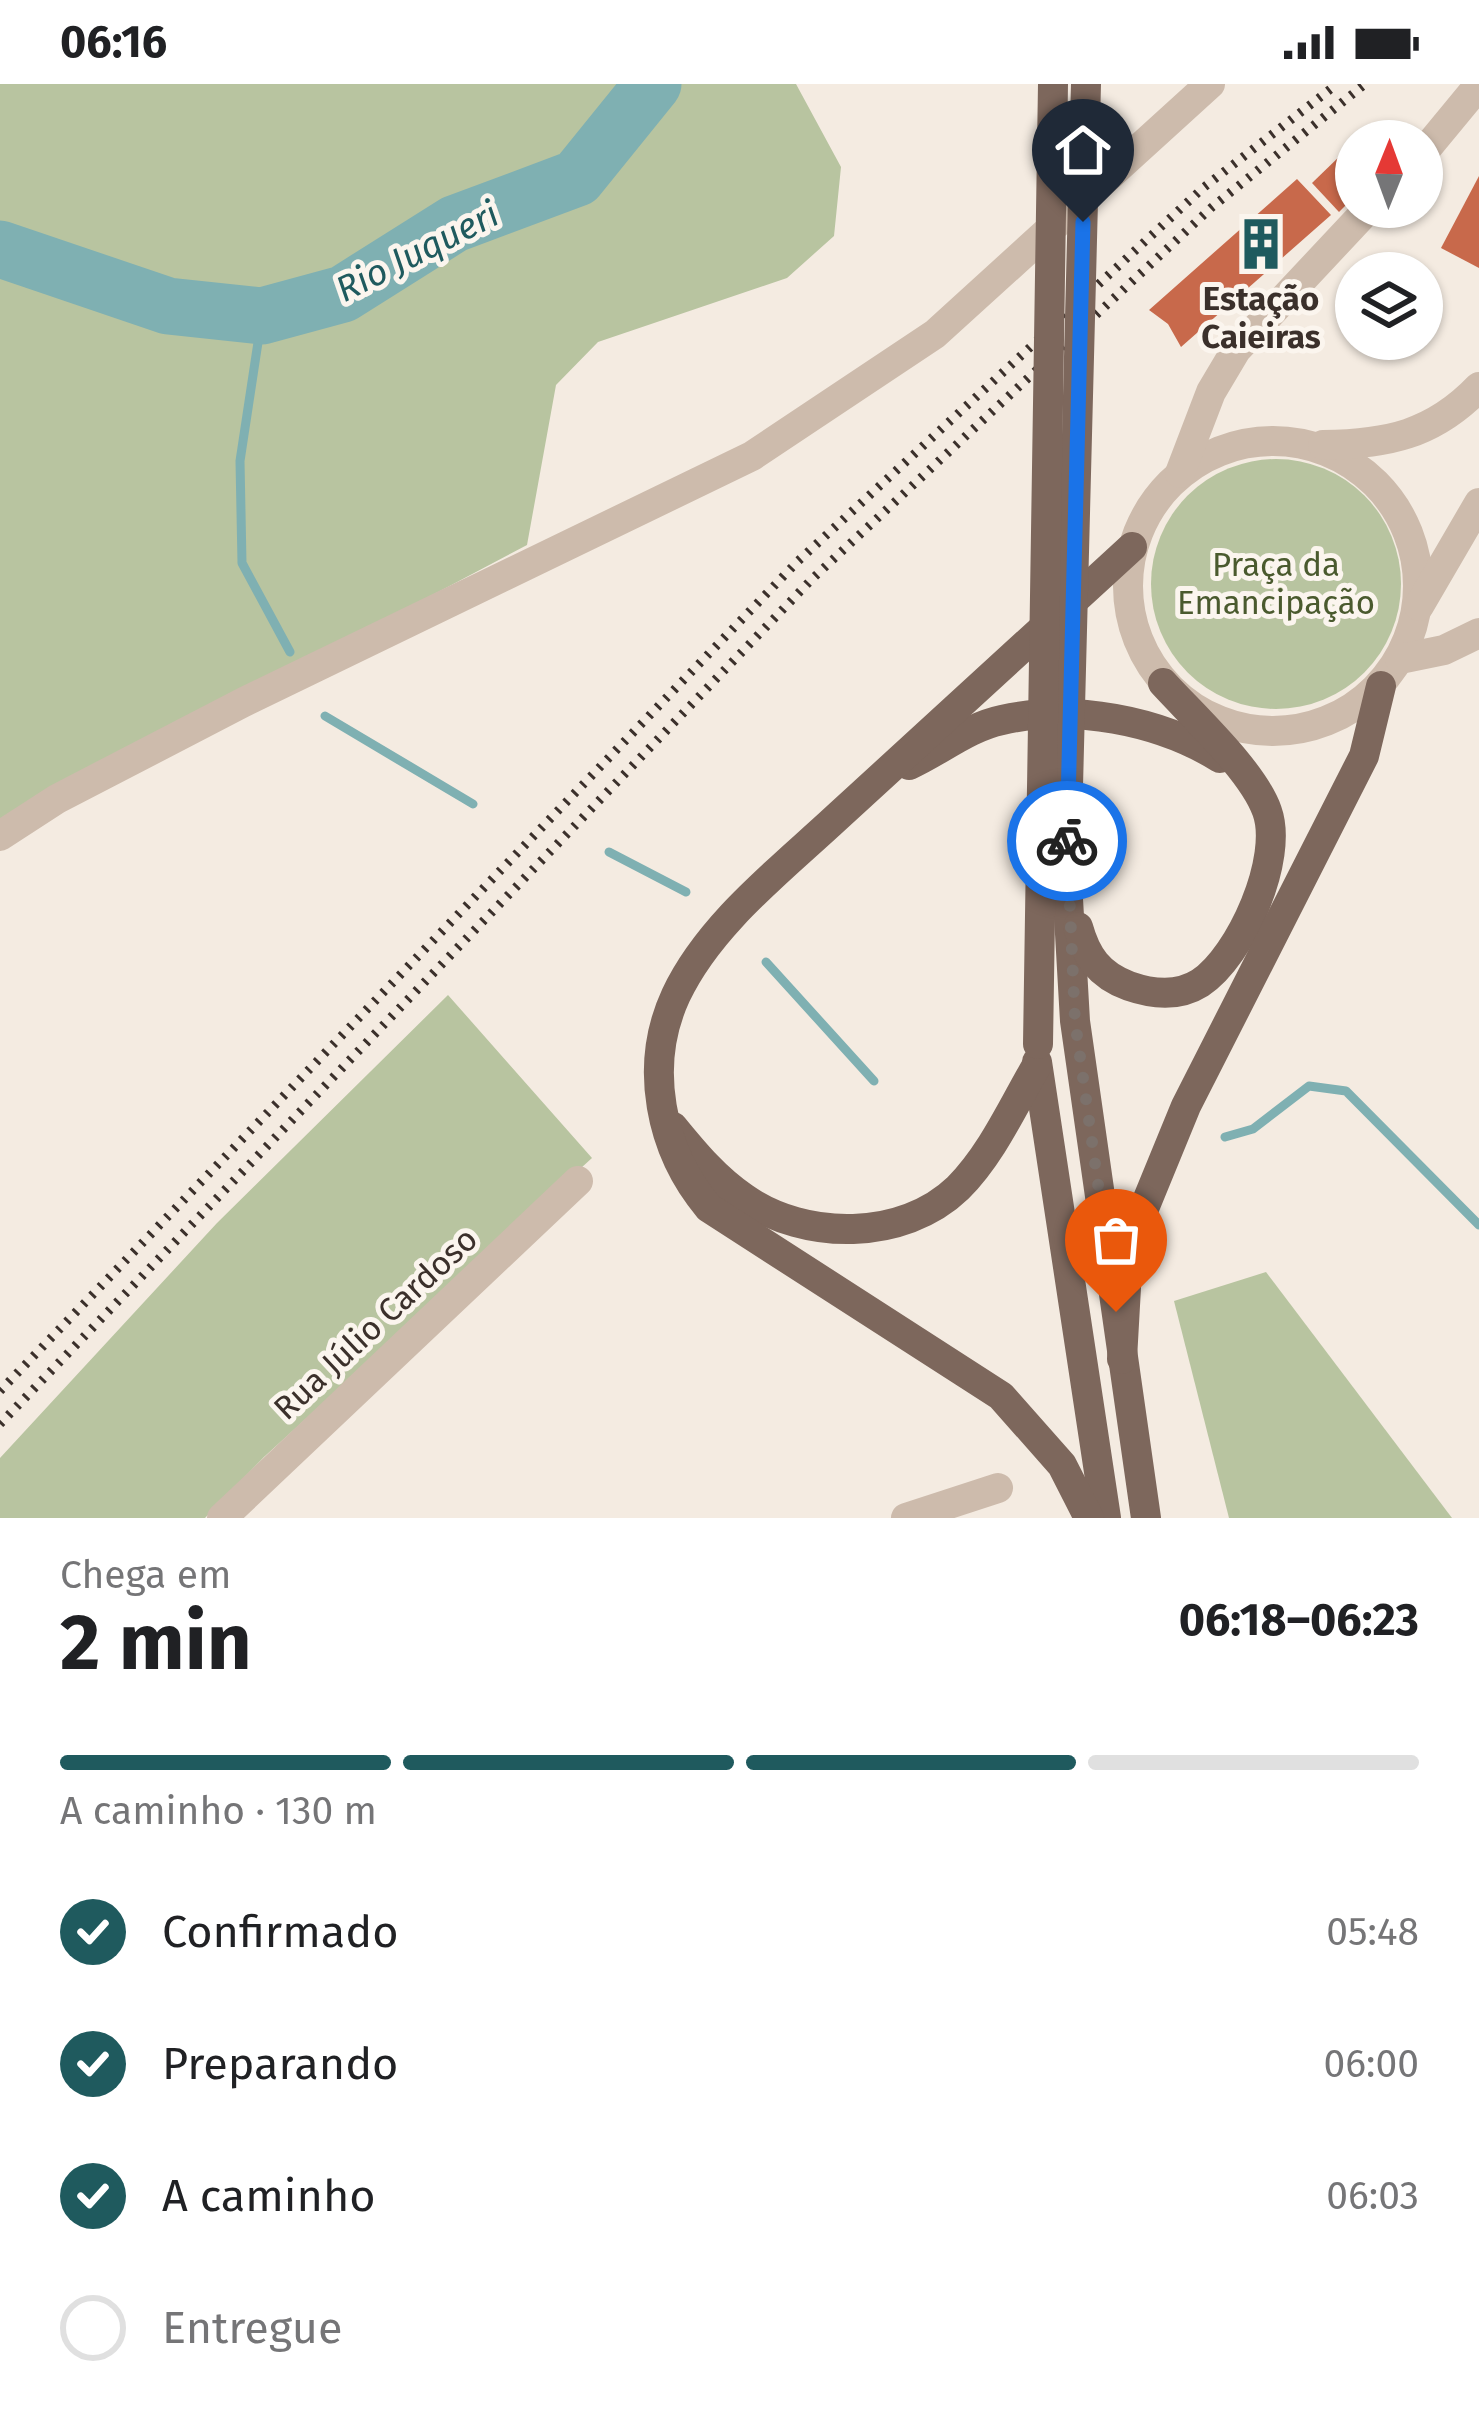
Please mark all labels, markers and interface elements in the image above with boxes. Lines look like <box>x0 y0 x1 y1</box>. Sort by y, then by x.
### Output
text: 06:16 <box>60 15 167 69</box>
pin <box>1032 99 1134 222</box>
icon: home <box>1050 117 1116 183</box>
north arrow <box>1335 120 1443 228</box>
map controls <box>1335 120 1443 360</box>
water label: Rio Juqueri <box>329 192 506 312</box>
building icon: Estação Caieiras <box>1232 215 1290 273</box>
button: layers <box>1335 252 1443 360</box>
place label: Estação Caieiras <box>1201 279 1321 357</box>
park label: Praça da Emancipação <box>1177 545 1375 623</box>
courier <box>1007 781 1127 901</box>
icon: bike <box>1034 808 1100 874</box>
pin <box>1065 1189 1167 1312</box>
icon: bag <box>1083 1207 1149 1273</box>
street label: Rua Júlio Cardoso <box>266 1219 486 1428</box>
text: Chega em <box>60 1552 231 1598</box>
text: 06:18–06:23 <box>1179 1593 1419 1647</box>
text: 2 min <box>60 1596 252 1690</box>
text: A caminho · 130 m <box>60 1788 377 1834</box>
icon: check <box>60 1899 126 1965</box>
text: Confirmado <box>162 1905 398 1959</box>
text: 05:48 <box>1326 1909 1419 1955</box>
icon: check <box>60 2031 126 2097</box>
text: Preparando <box>162 2037 398 2091</box>
text: 06:00 <box>1324 2041 1419 2087</box>
icon: check <box>60 2163 126 2229</box>
text: A caminho <box>162 2169 376 2223</box>
text: 06:03 <box>1326 2173 1419 2219</box>
text: Entregue <box>162 2301 342 2355</box>

